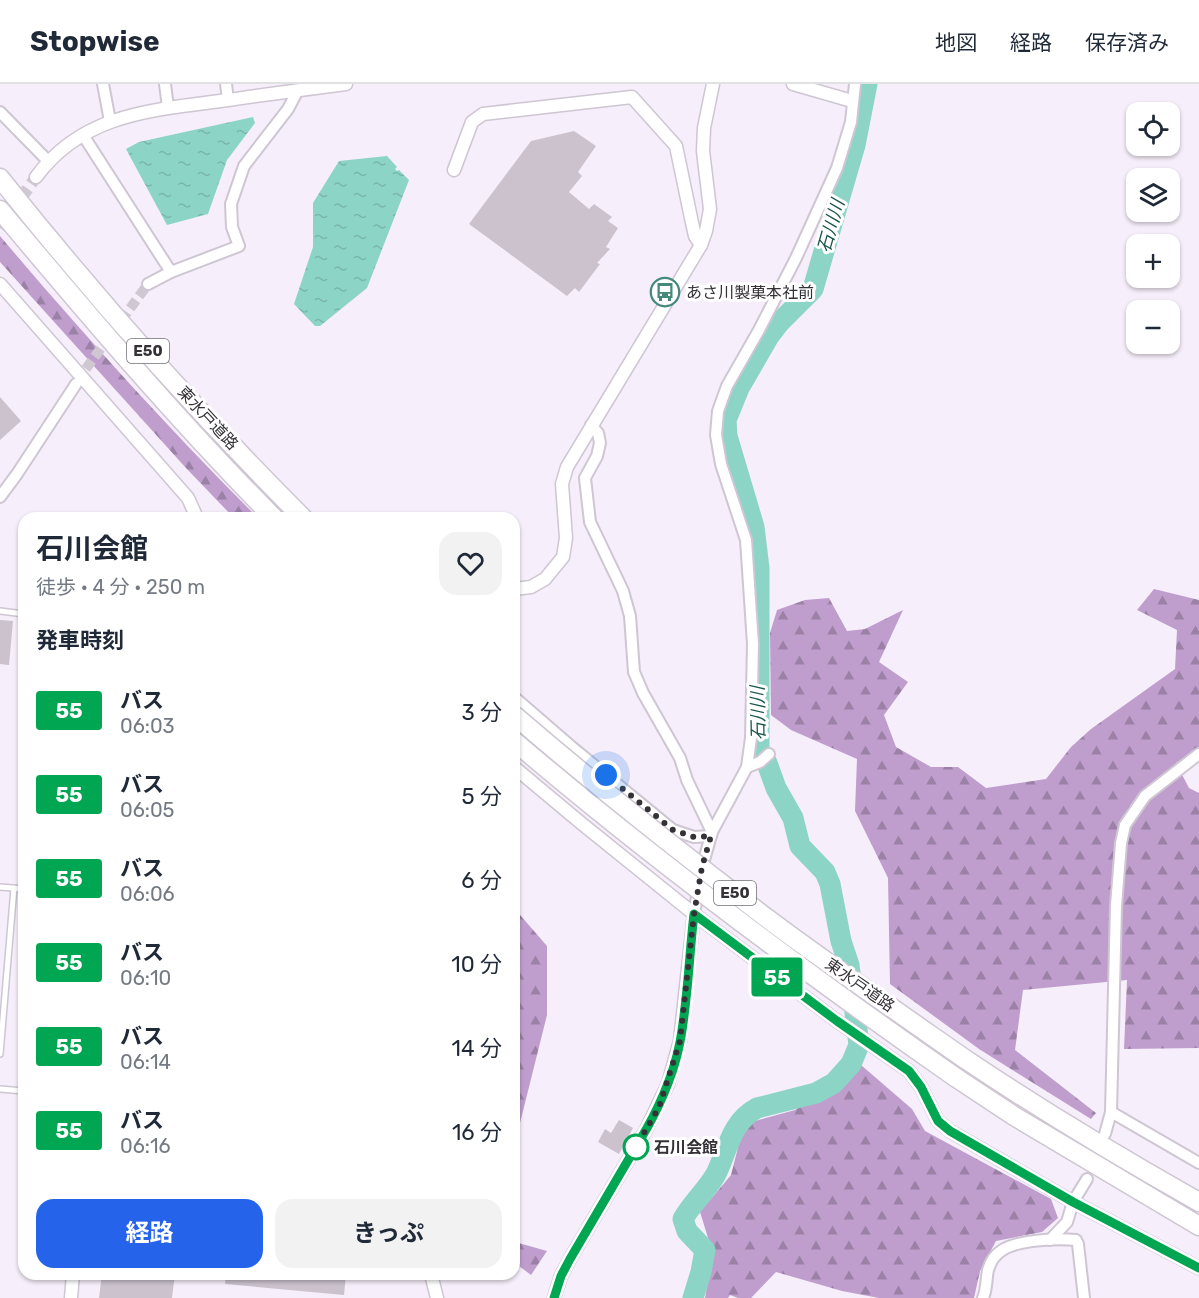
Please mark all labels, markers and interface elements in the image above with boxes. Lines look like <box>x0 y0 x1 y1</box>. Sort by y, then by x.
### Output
text: Stopwise <box>30 25 160 58</box>
text: 地図 <box>935 30 977 55</box>
text: 経路 <box>1010 30 1052 55</box>
text: 保存済み <box>1085 30 1169 55</box>
map controls <box>1126 102 1180 354</box>
button: locate <box>1126 102 1180 156</box>
button: layers <box>1126 168 1180 222</box>
water label: 石川川 <box>813 195 850 255</box>
button: + <box>1126 234 1180 288</box>
bus stop icon: あさ川製菓本社前 <box>649 276 681 308</box>
place label: あさ川製菓本社前 <box>686 283 814 302</box>
button: − <box>1126 300 1180 354</box>
road number: E50 <box>127 339 169 363</box>
street label: 東水戸道路 <box>174 382 242 454</box>
text: 石川会館 <box>36 532 148 565</box>
button: heart <box>439 532 502 595</box>
text: 徒歩 · 4 分 · 250 m <box>36 575 205 599</box>
text: 発車時刻 <box>36 627 124 654</box>
water label: 石川川 <box>746 684 769 740</box>
text: バス <box>120 687 164 714</box>
text: 55 <box>55 698 83 723</box>
text: 3 分 <box>461 699 502 726</box>
text: 06:03 <box>120 714 175 738</box>
your location <box>591 760 621 790</box>
text: バス <box>120 771 164 798</box>
text: 55 <box>55 782 83 807</box>
text: 5 分 <box>462 783 502 810</box>
text: 06:05 <box>120 798 174 822</box>
text: バス <box>120 855 164 882</box>
text: 55 <box>55 866 83 891</box>
text: 6 分 <box>461 867 502 894</box>
road number: E50 <box>714 881 756 905</box>
text: 06:06 <box>120 882 175 906</box>
text: バス <box>120 939 164 966</box>
text: 55 <box>55 950 83 975</box>
text: 10 分 <box>451 951 502 978</box>
street label: 東水戸道路 <box>822 954 898 1016</box>
line badge: 55 <box>750 958 804 996</box>
text: 55 <box>763 965 791 990</box>
text: 06:10 <box>120 966 171 990</box>
text: バス <box>120 1023 164 1050</box>
text: 55 <box>55 1034 83 1059</box>
text: 14 分 <box>452 1035 502 1062</box>
text: 06:14 <box>120 1050 171 1074</box>
text: バス <box>120 1107 164 1134</box>
text: 55 <box>55 1118 83 1143</box>
text: 16 分 <box>452 1119 502 1146</box>
text: 06:16 <box>120 1134 171 1158</box>
marker: 石川会館 <box>623 1134 649 1160</box>
place label: 石川会館 <box>654 1138 718 1157</box>
button: 経路 <box>36 1199 263 1268</box>
button: きっぷ <box>275 1199 502 1268</box>

